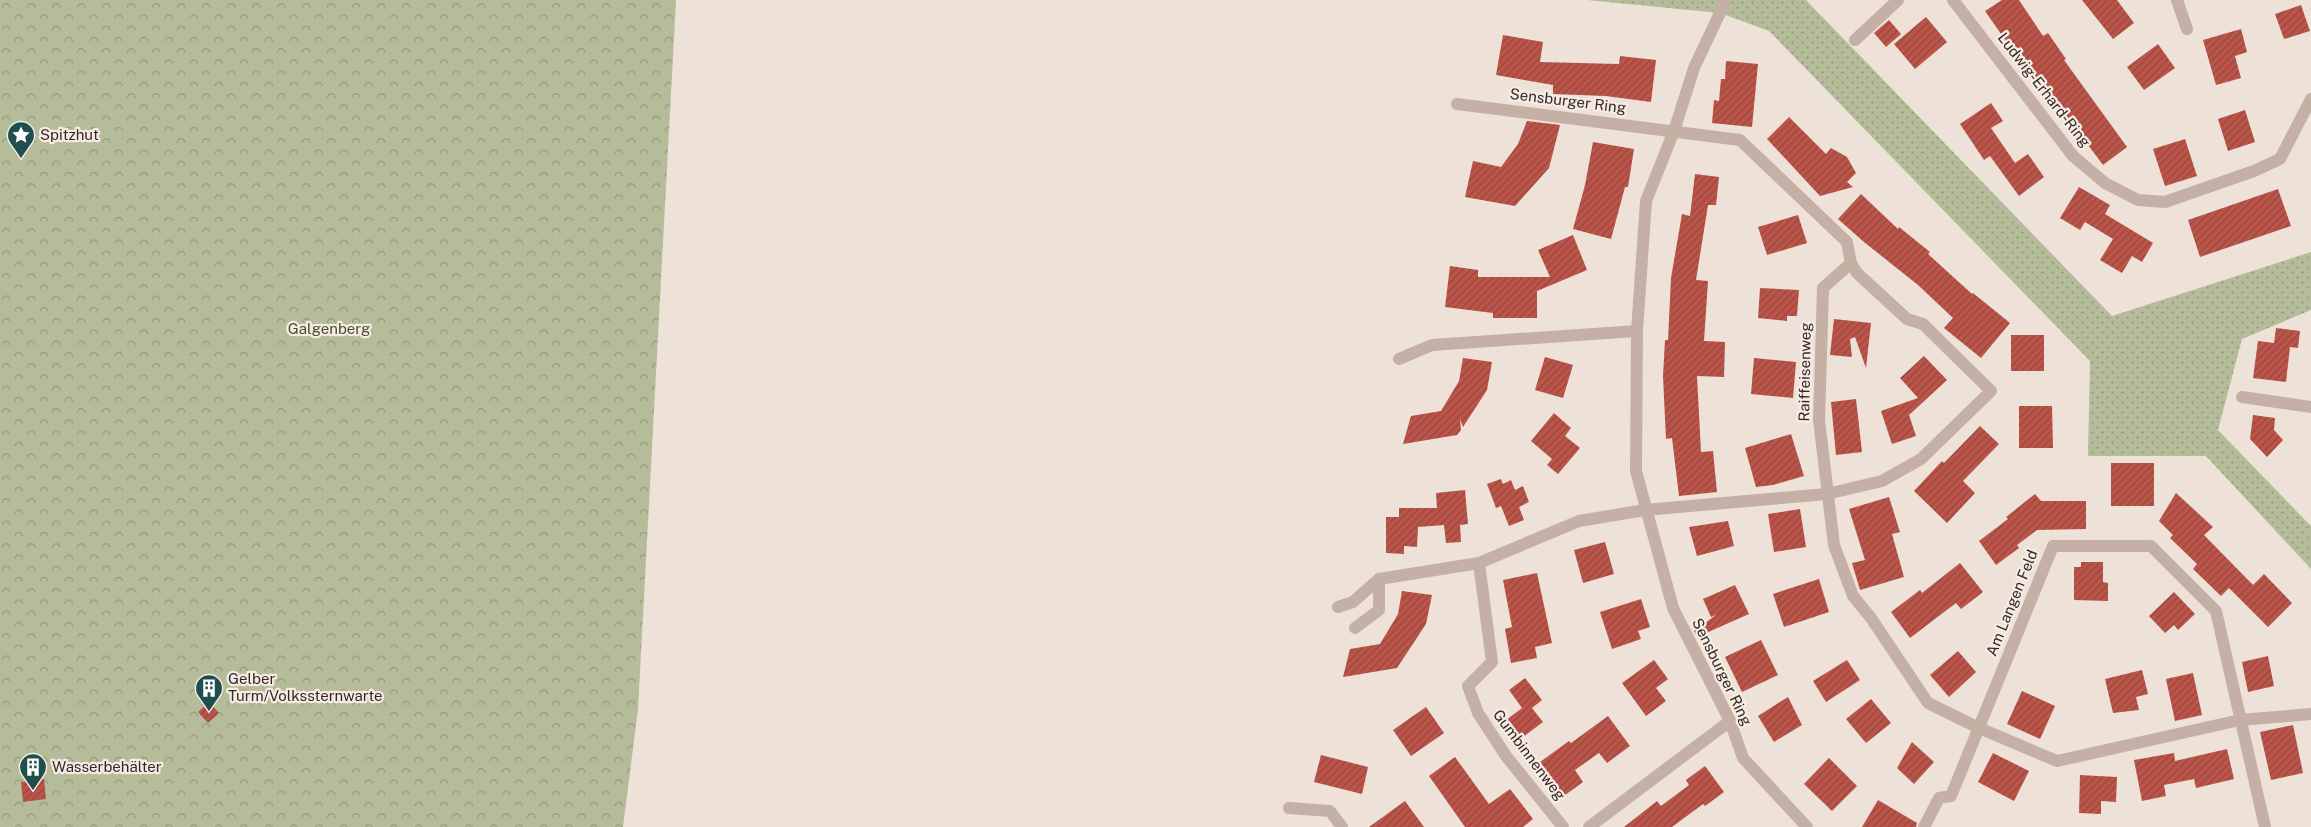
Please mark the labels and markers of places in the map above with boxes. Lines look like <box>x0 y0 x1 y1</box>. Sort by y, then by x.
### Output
place icon: Spitzhut <box>6 120 36 159</box>
place label: Spitzhut <box>40 126 99 143</box>
place label: Gelber Turm/Volkssternwarte <box>228 670 383 704</box>
building icon: Gelber Turm/Volkssternwarte <box>194 673 224 712</box>
building icon: Wasserbehälter <box>18 752 48 791</box>
place label: Wasserbehälter <box>52 758 162 775</box>

